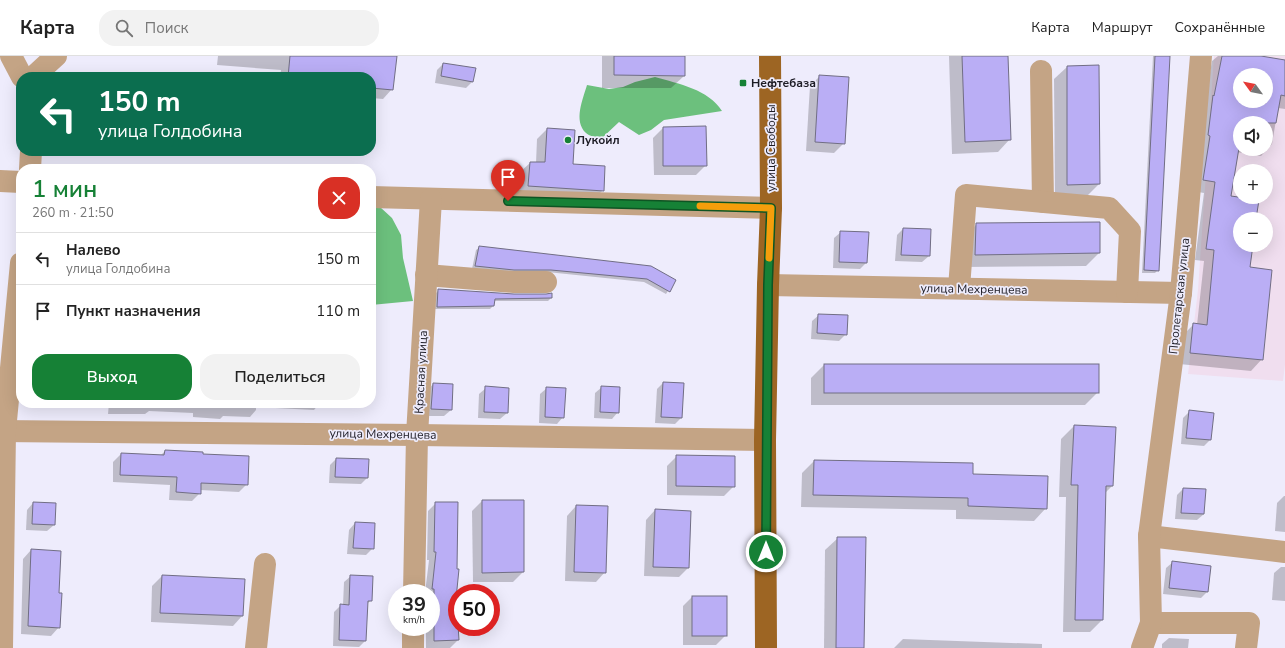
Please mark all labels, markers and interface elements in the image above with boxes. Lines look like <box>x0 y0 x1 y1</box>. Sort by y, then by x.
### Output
search box <box>99 10 379 46</box>
text: Карта <box>20 15 75 41</box>
icon: search <box>113 17 135 39</box>
text: Поиск <box>145 18 188 38</box>
text: Карта <box>1031 18 1070 37</box>
text: Маршрут <box>1092 18 1153 37</box>
text: Сохранённые <box>1175 18 1265 37</box>
north arrow <box>1233 68 1273 108</box>
map controls <box>1233 68 1273 252</box>
place label: Нефтебаза <box>751 75 816 91</box>
marker: Нефтебаза <box>738 78 748 88</box>
text: 150 m <box>98 83 181 121</box>
icon: left <box>32 88 84 140</box>
street label: улица Свободы <box>763 104 779 192</box>
button: sound <box>1233 116 1273 156</box>
text: улица Голдобина <box>98 119 243 143</box>
place label: Лукойл <box>576 132 620 148</box>
marker: Лукойл <box>563 135 573 145</box>
pin <box>491 160 525 201</box>
button: + <box>1233 164 1273 204</box>
icon: arrive <box>497 166 519 188</box>
text: 1 мин <box>32 173 97 205</box>
button: close <box>318 177 360 219</box>
text: 260 m · 21:50 <box>32 204 114 222</box>
button: − <box>1233 212 1273 252</box>
street label: Пролетарская улица <box>1165 237 1193 355</box>
text: Налево <box>66 240 121 260</box>
icon: left <box>32 248 54 270</box>
text: 150 m <box>316 249 360 269</box>
text: улица Голдобина <box>66 260 170 278</box>
street label: улица Мехренцева <box>920 280 1028 298</box>
icon: arrive <box>32 300 54 322</box>
text: Пункт назначения <box>66 301 201 321</box>
text: 110 m <box>316 301 360 321</box>
street label: Красная улица <box>411 330 431 414</box>
button: Выход <box>32 354 192 400</box>
button: Поделиться <box>200 354 360 400</box>
street label: улица Мехренцева <box>329 425 437 443</box>
position arrow <box>745 531 787 573</box>
speed limit sign: 50 <box>448 584 500 636</box>
text: 39 <box>402 591 426 618</box>
text: km/h <box>403 613 425 627</box>

